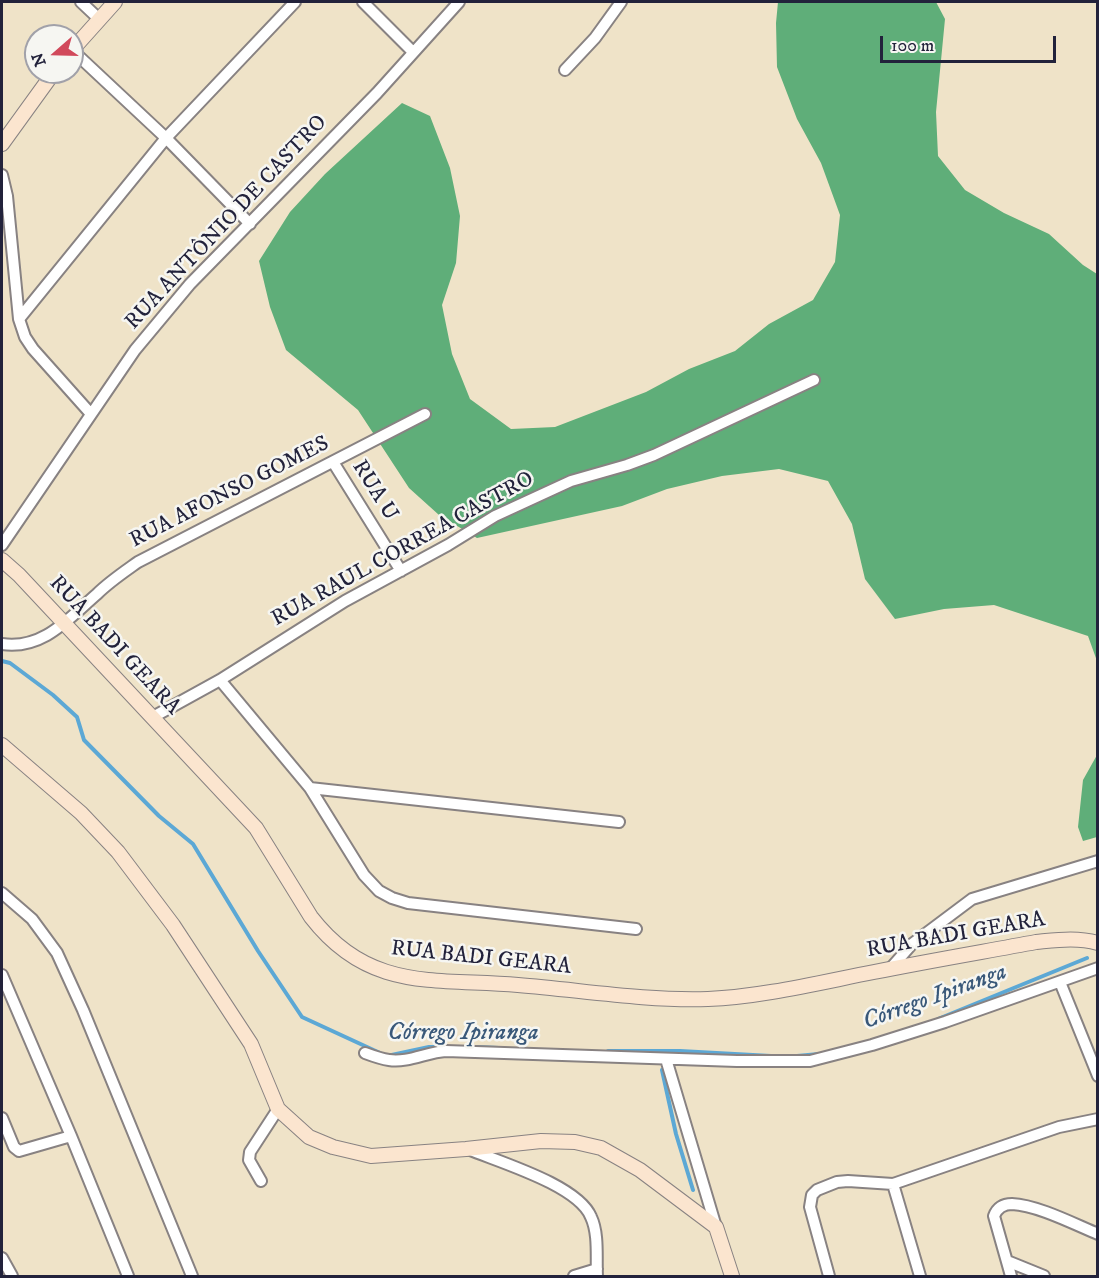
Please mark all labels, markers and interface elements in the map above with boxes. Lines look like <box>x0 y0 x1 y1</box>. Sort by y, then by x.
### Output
north arrow <box>24 24 84 84</box>
scale bar <box>883 24 1058 62</box>
text: 100 m <box>891 35 934 57</box>
text: N <box>27 50 51 69</box>
street label: RUA ANTÔNIO DE CASTRO <box>120 110 334 336</box>
street label: RUA AFONSO GOMES <box>126 431 334 555</box>
street label: RUA U <box>345 456 403 526</box>
street label: RUA RAUL CORREA CASTRO <box>267 467 539 633</box>
street label: RUA BADI GEARA <box>43 571 185 721</box>
street label: RUA BADI GEARA <box>865 907 1047 965</box>
street label: RUA BADI GEARA <box>390 936 572 982</box>
water label: Córrego Ipiranga <box>859 959 1011 1037</box>
water label: Córrego Ipiranga <box>387 1020 539 1048</box>

